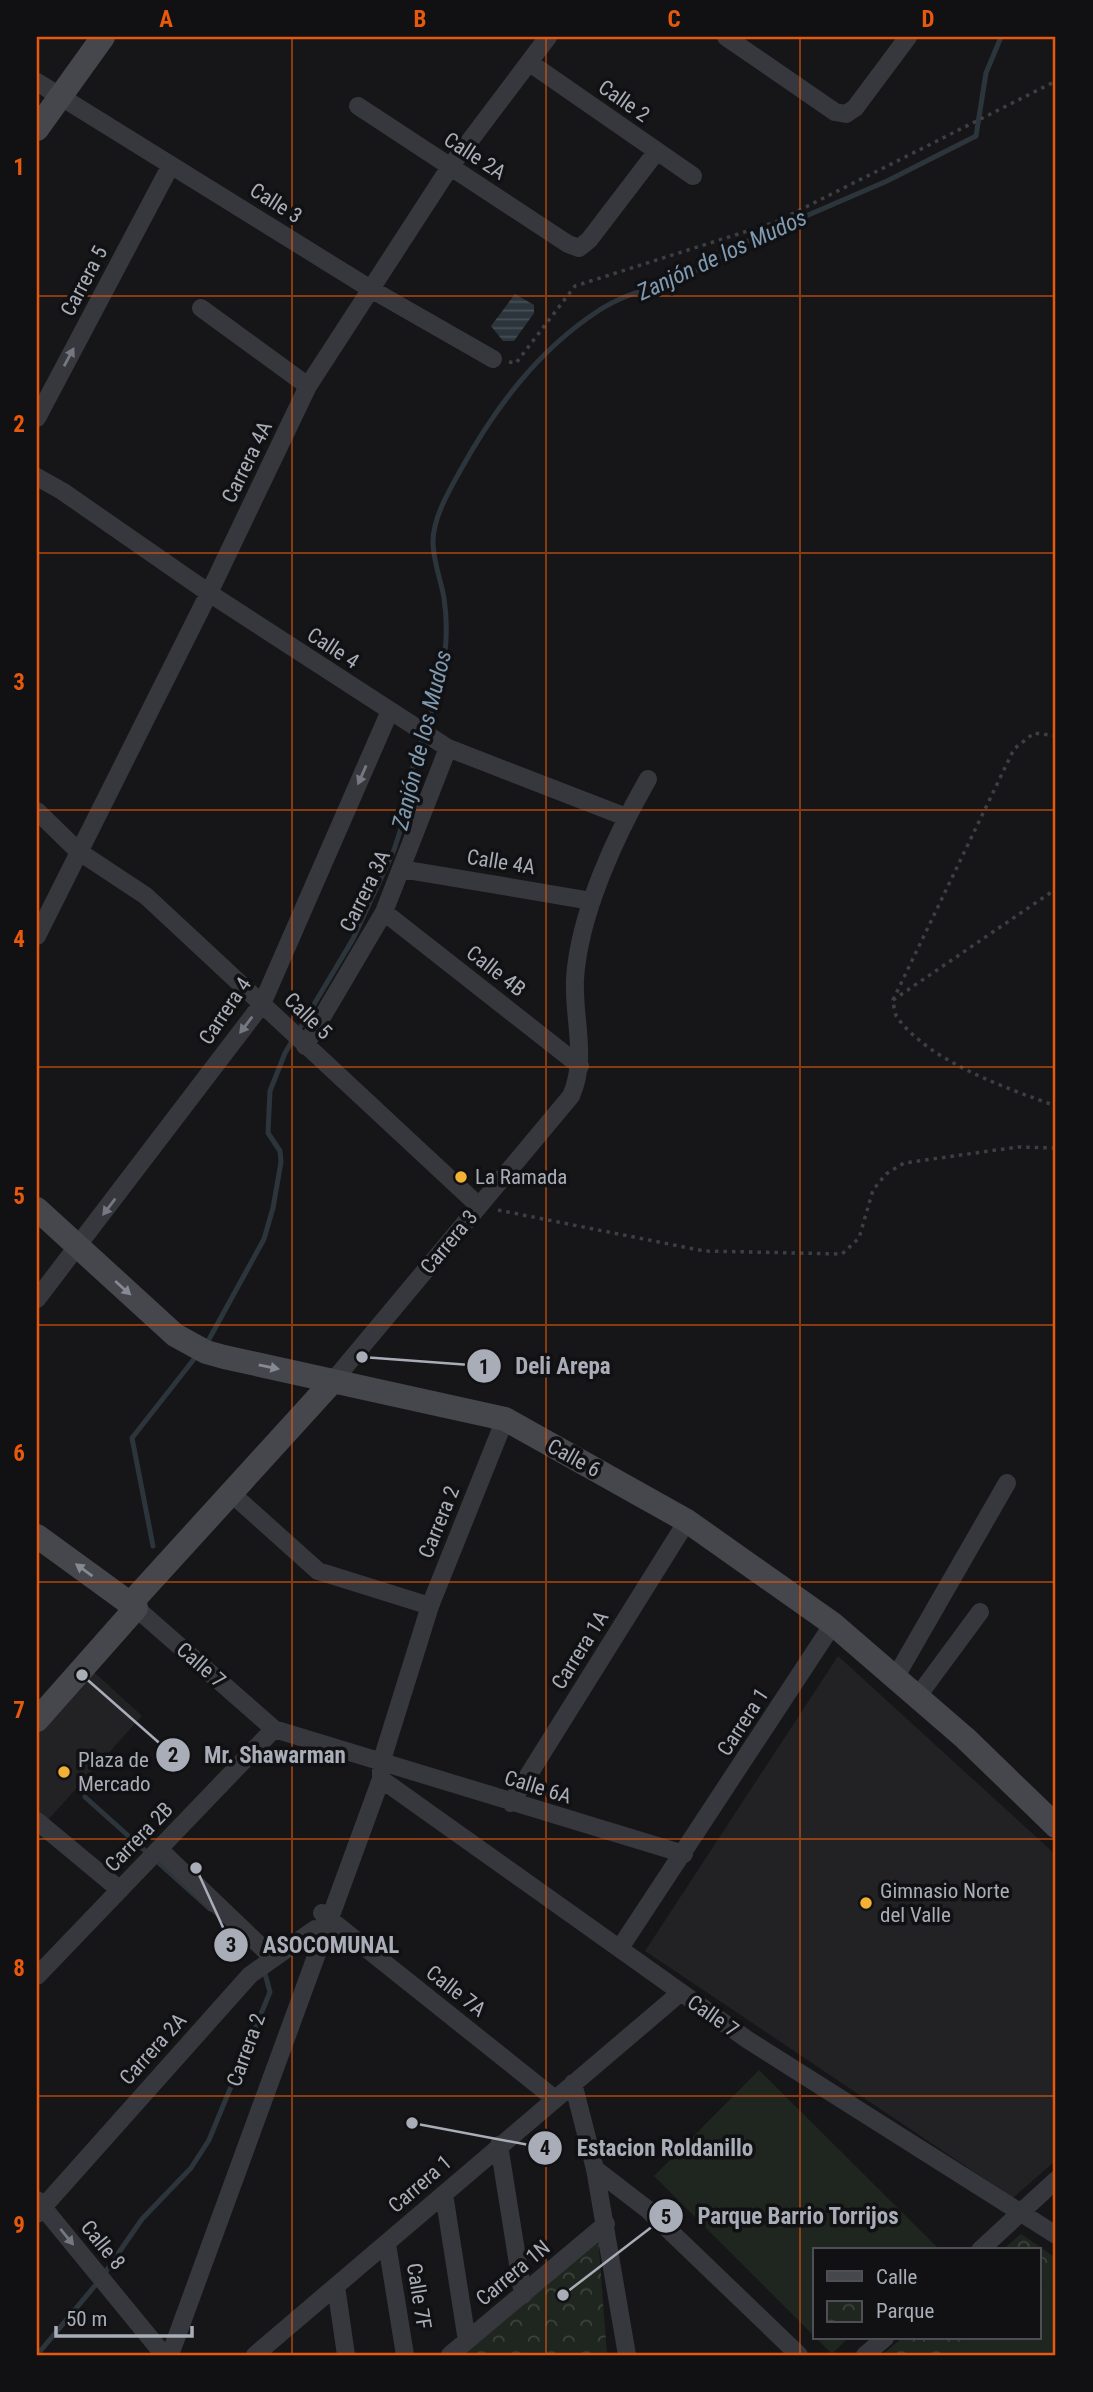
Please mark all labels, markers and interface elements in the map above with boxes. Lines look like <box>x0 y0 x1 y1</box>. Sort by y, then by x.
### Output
text: A <box>159 6 173 33</box>
text: B <box>414 6 426 33</box>
text: C <box>667 6 681 33</box>
text: D <box>922 6 935 33</box>
street label: Calle 2 <box>594 75 654 127</box>
street label: Calle 2A <box>440 127 510 185</box>
text: 1 <box>13 154 25 181</box>
street label: Calle 3 <box>246 178 306 228</box>
water label: Zanjón de los Mudos <box>632 204 811 307</box>
street label: Carrera 5 <box>56 242 112 320</box>
one-way arrow <box>63 348 75 367</box>
text: 2 <box>13 411 25 438</box>
street label: Carrera 4A <box>217 417 277 507</box>
street label: Calle 4 <box>303 623 363 673</box>
water label: Zanjón de los Mudos <box>386 647 457 833</box>
text: 3 <box>13 669 25 696</box>
one-way arrow <box>356 765 368 785</box>
street label: Calle 4A <box>465 845 537 879</box>
street label: Carrera 3A <box>335 846 395 936</box>
text: 4 <box>13 926 25 953</box>
street label: Calle 4B <box>462 941 530 1001</box>
street label: Carrera 4 <box>194 973 256 1049</box>
street label: Calle 5 <box>279 988 337 1044</box>
one-way arrow <box>239 1016 253 1035</box>
place label: La Ramada <box>475 1165 567 1189</box>
marker: La Ramada <box>453 1169 469 1185</box>
text: 5 <box>13 1183 25 1210</box>
one-way arrow <box>102 1198 116 1216</box>
street label: Carrera 3 <box>415 1205 483 1279</box>
one-way arrow <box>114 1280 131 1296</box>
callout: Deli Arepa <box>466 1344 625 1388</box>
text: Deli Arepa <box>515 1353 611 1380</box>
text: 1 <box>479 1355 489 1379</box>
one-way arrow <box>258 1362 280 1373</box>
street label: Calle 6 <box>543 1434 605 1482</box>
text: 6 <box>13 1440 25 1467</box>
street label: Carrera 2 <box>414 1482 464 1562</box>
one-way arrow <box>75 1563 93 1577</box>
street label: Carrera 1A <box>547 1606 613 1694</box>
street label: Calle 7 <box>172 1637 230 1693</box>
street label: Carrera 1 <box>712 1684 774 1760</box>
text: 7 <box>13 1697 25 1724</box>
callout: Mr. Shawarman <box>155 1733 360 1777</box>
text: Mr. Shawarman <box>204 1742 346 1769</box>
text: 2 <box>168 1743 178 1767</box>
place label: Plaza de Mercado <box>78 1748 151 1796</box>
marker: Plaza de Mercado <box>56 1764 72 1780</box>
street label: Calle 6A <box>502 1765 574 1809</box>
street label: Carrera 2B <box>100 1797 178 1877</box>
place label: Gimnasio Norte del Valle <box>880 1879 1010 1927</box>
marker: Gimnasio Norte del Valle <box>858 1895 874 1911</box>
callout: ASOCOMUNAL <box>214 1923 414 1967</box>
text: ASOCOMUNAL <box>263 1932 399 1959</box>
text: 3 <box>226 1933 236 1957</box>
text: 8 <box>13 1955 25 1982</box>
street label: Calle 7A <box>422 1960 490 2022</box>
street label: Calle 7 <box>683 1990 743 2042</box>
street label: Carrera 2A <box>115 2008 191 2090</box>
street label: Carrera 2 <box>222 2010 270 2090</box>
callout: Estacion Roldanillo <box>528 2126 767 2170</box>
text: Estacion Roldanillo <box>577 2135 753 2162</box>
text: 4 <box>540 2136 550 2160</box>
street label: Carrera 1 <box>384 2150 456 2218</box>
callout: Parque Barrio Torrijos <box>648 2194 913 2238</box>
text: Parque Barrio Torrijos <box>697 2203 899 2230</box>
text: 5 <box>661 2205 671 2229</box>
text: 9 <box>13 2212 25 2239</box>
street label: Calle 8 <box>76 2215 130 2275</box>
one-way arrow <box>59 2227 74 2245</box>
street label: Carrera 1N <box>471 2235 555 2311</box>
legend <box>813 2248 1040 2340</box>
street label: Calle 7F <box>402 2261 436 2331</box>
text: Calle <box>876 2265 918 2289</box>
scale bar <box>56 2294 192 2338</box>
text: Parque <box>876 2299 934 2323</box>
text: 50 m <box>66 2307 107 2331</box>

